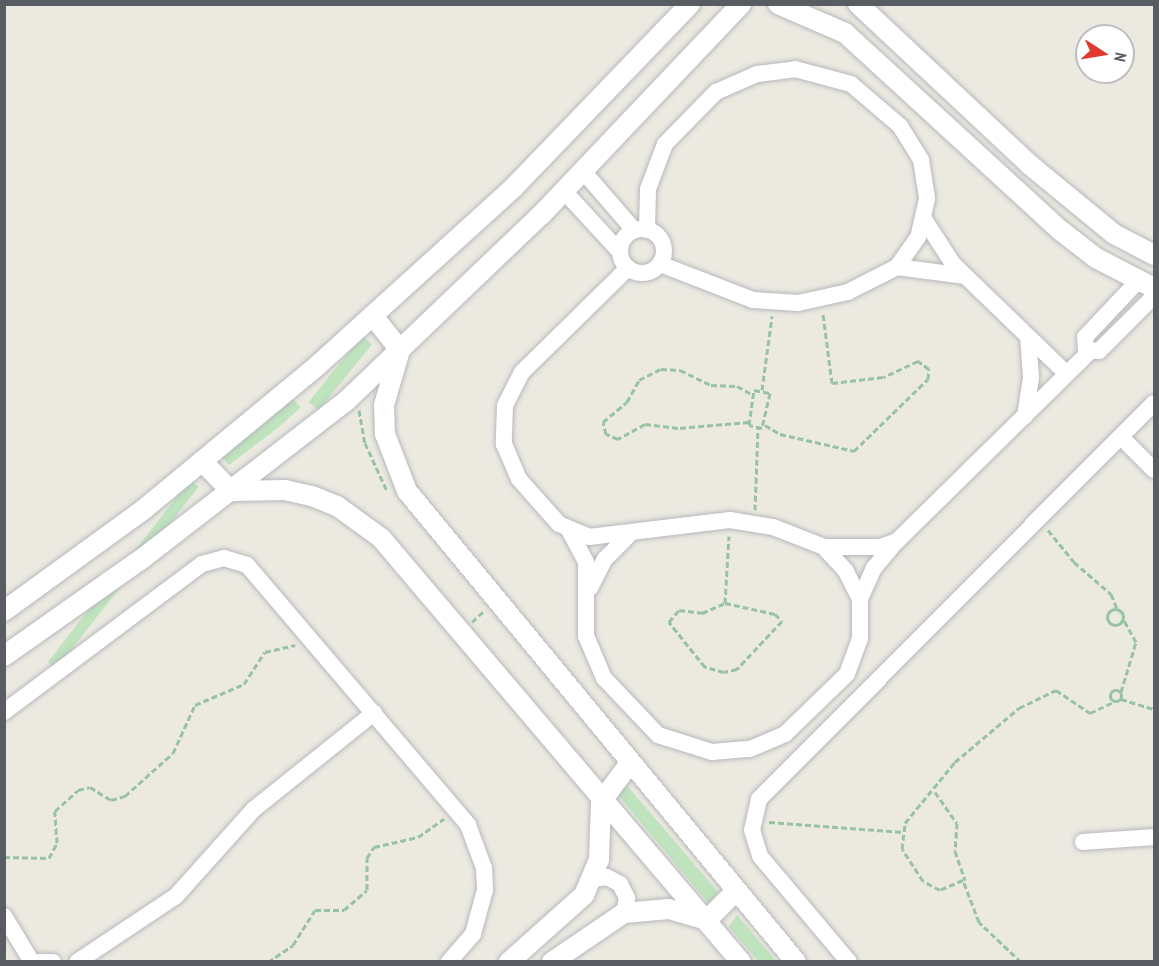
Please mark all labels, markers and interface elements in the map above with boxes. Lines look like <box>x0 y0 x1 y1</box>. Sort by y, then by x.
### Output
north arrow <box>1075 24 1135 84</box>
text: N <box>1110 51 1131 64</box>

